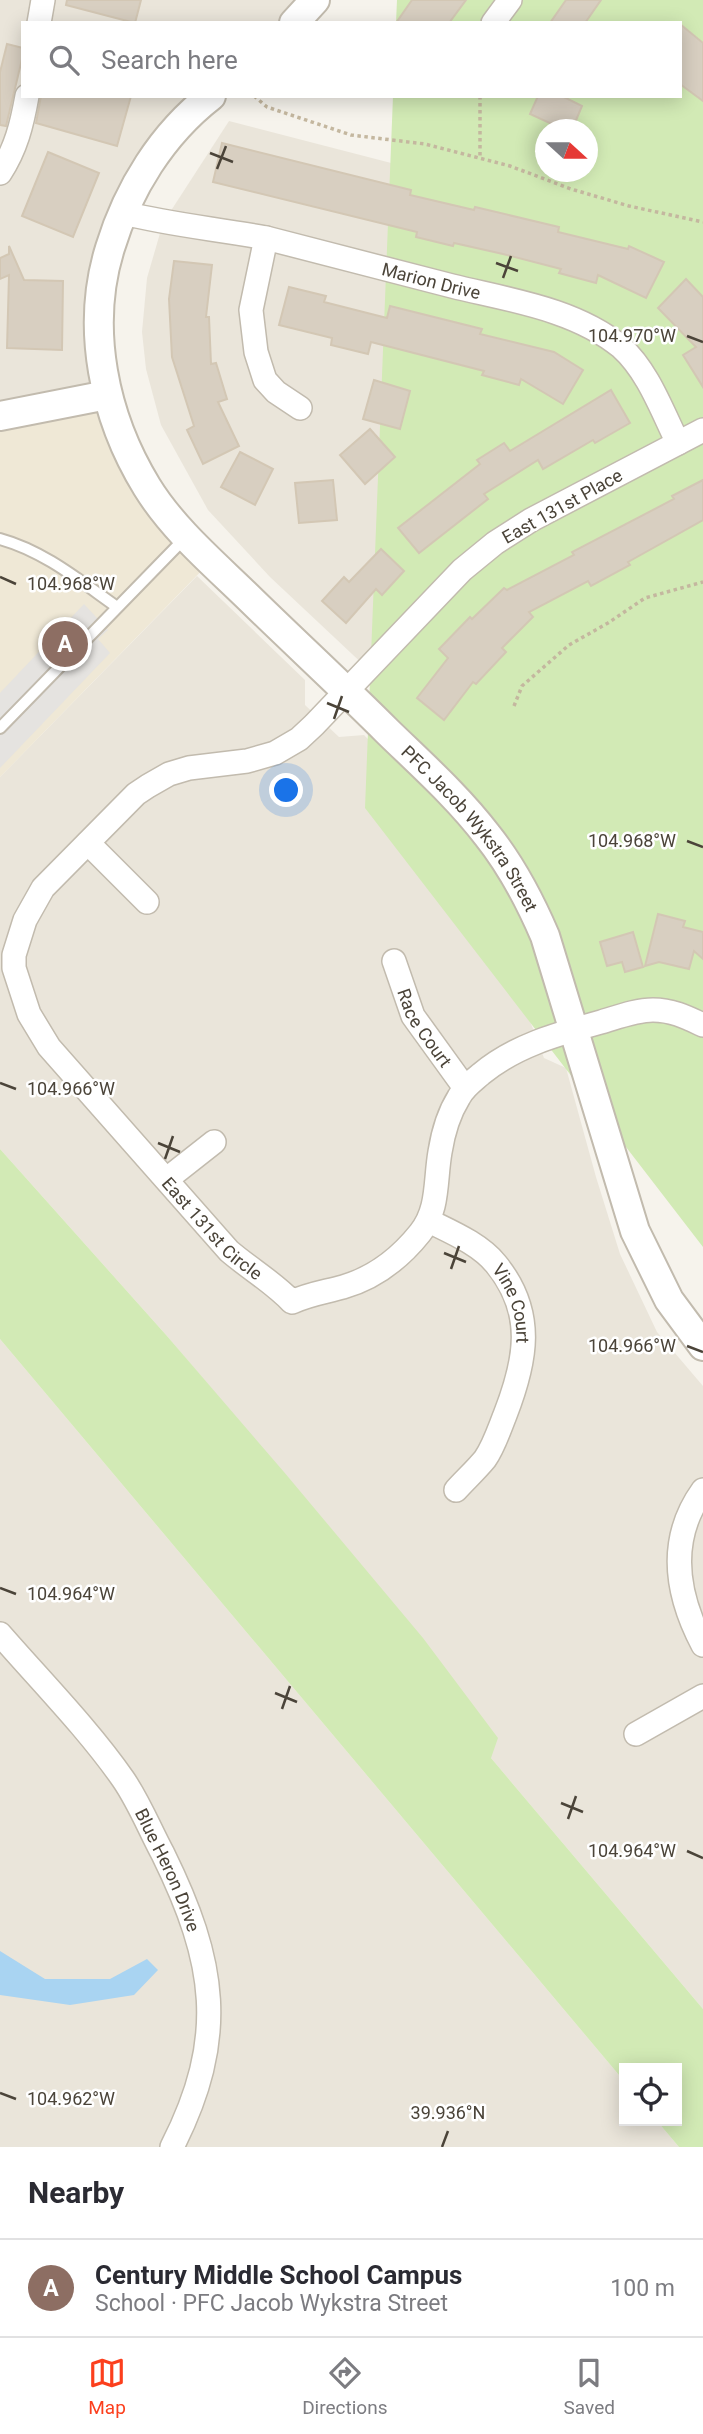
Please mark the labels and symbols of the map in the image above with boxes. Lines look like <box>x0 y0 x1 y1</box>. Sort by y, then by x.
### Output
north arrow <box>535 119 598 182</box>
street label: Marion Drive <box>380 258 483 303</box>
text: 104.970°W <box>588 325 676 346</box>
street label: East 131st Place <box>498 464 626 548</box>
text: 104.968°W <box>27 573 115 594</box>
pin: A <box>42 618 88 670</box>
street label: PFC Jacob Wykstra Street <box>398 741 543 915</box>
your location <box>269 773 303 807</box>
text: 104.968°W <box>588 830 676 851</box>
street label: Race Court <box>394 986 457 1071</box>
text: 104.966°W <box>27 1078 115 1099</box>
street label: East 131st Circle <box>158 1173 267 1284</box>
street label: Vine Court <box>489 1259 534 1344</box>
text: 104.966°W <box>588 1335 676 1356</box>
text: 104.964°W <box>27 1583 115 1604</box>
street label: Blue Heron Drive <box>131 1805 205 1934</box>
text: 104.964°W <box>588 1840 676 1861</box>
text: 104.962°W <box>27 2088 115 2109</box>
text: 39.936°N <box>411 2102 485 2123</box>

